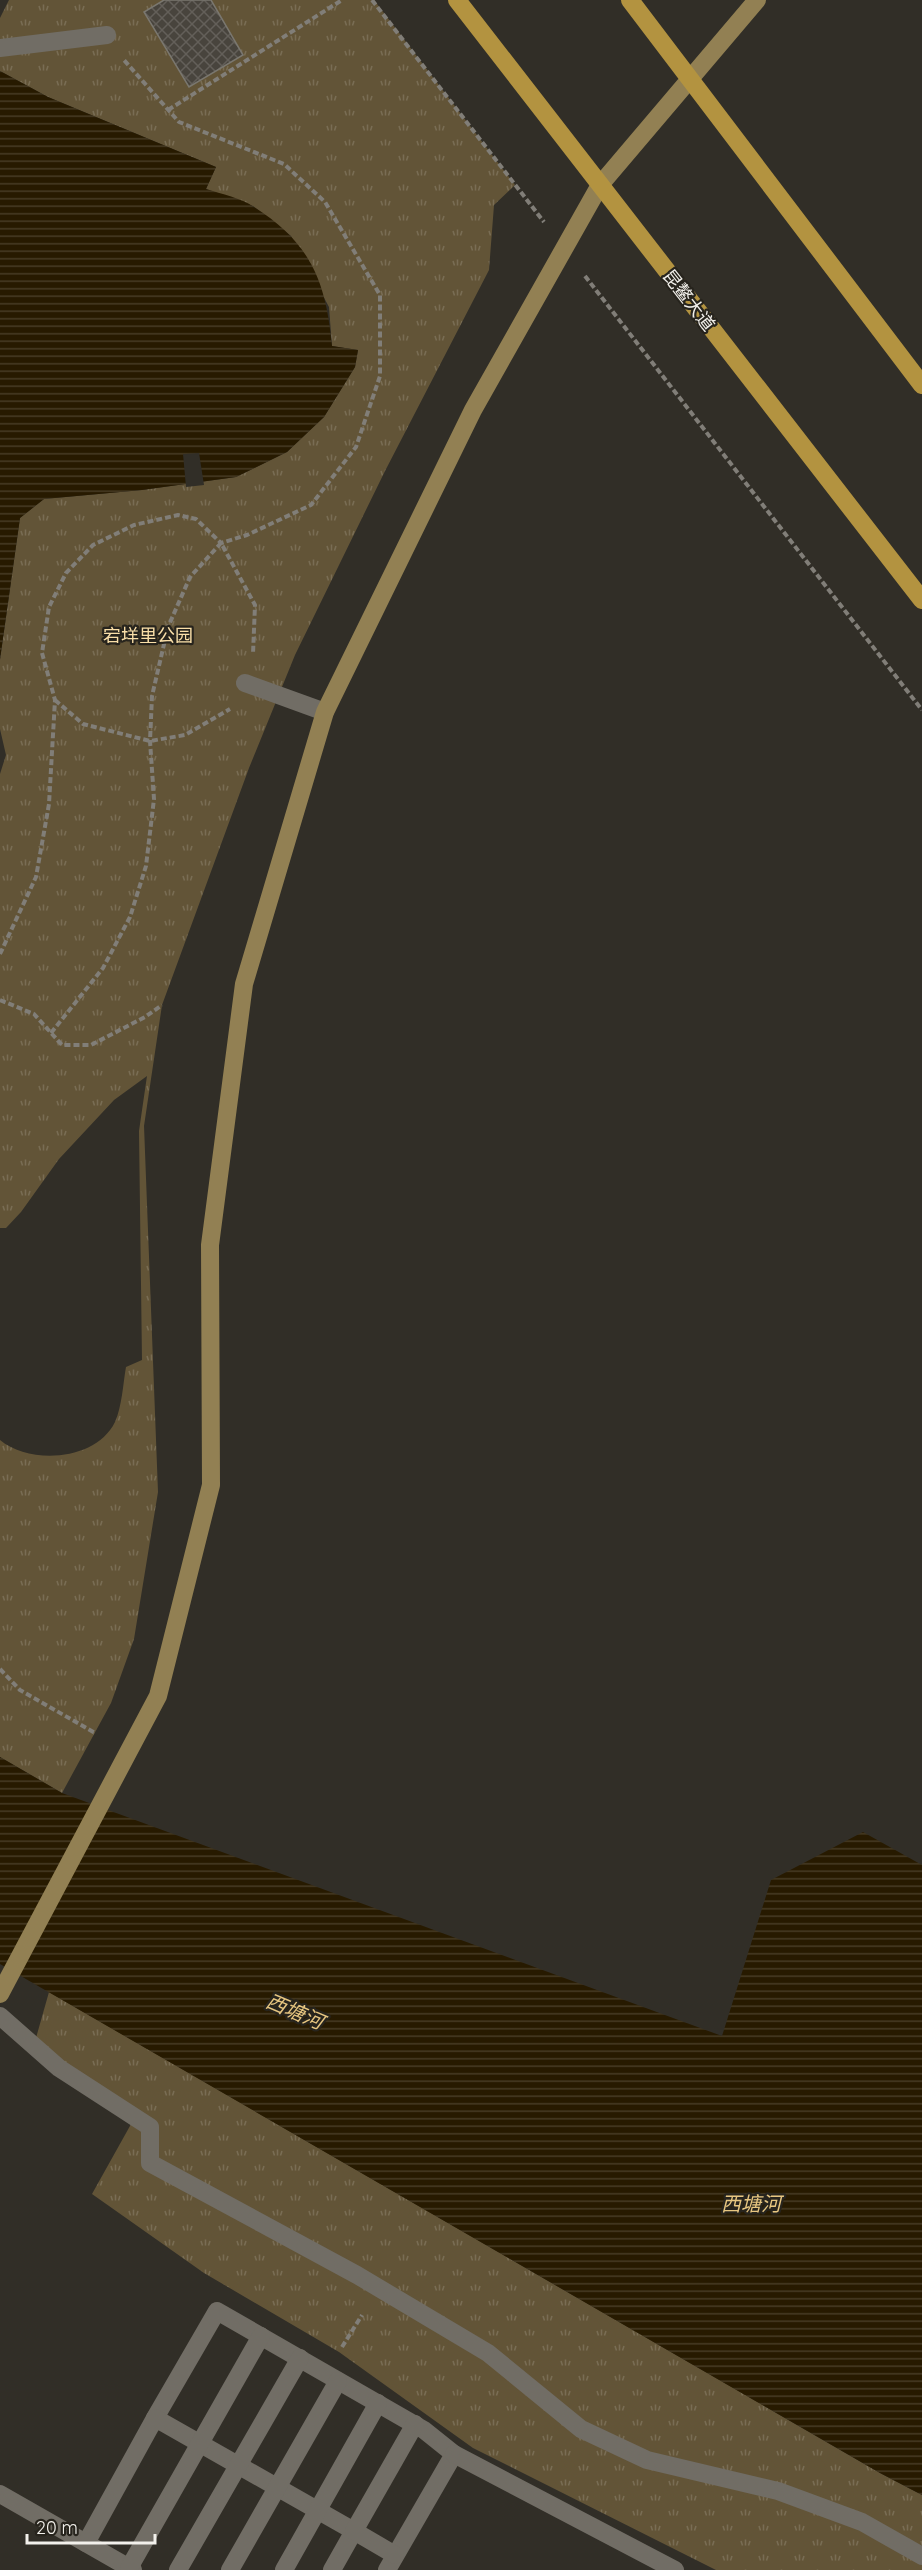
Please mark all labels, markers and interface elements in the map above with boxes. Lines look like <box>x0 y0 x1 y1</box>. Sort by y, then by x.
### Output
street label: 昆鳌大道 <box>658 265 720 335</box>
park label: 宕垟里公园 <box>103 624 193 647</box>
water label: 西塘河 <box>263 1988 331 2036</box>
water label: 西塘河 <box>721 2191 785 2216</box>
scale bar <box>27 2507 154 2545</box>
text: 20 m <box>36 2516 78 2539</box>

